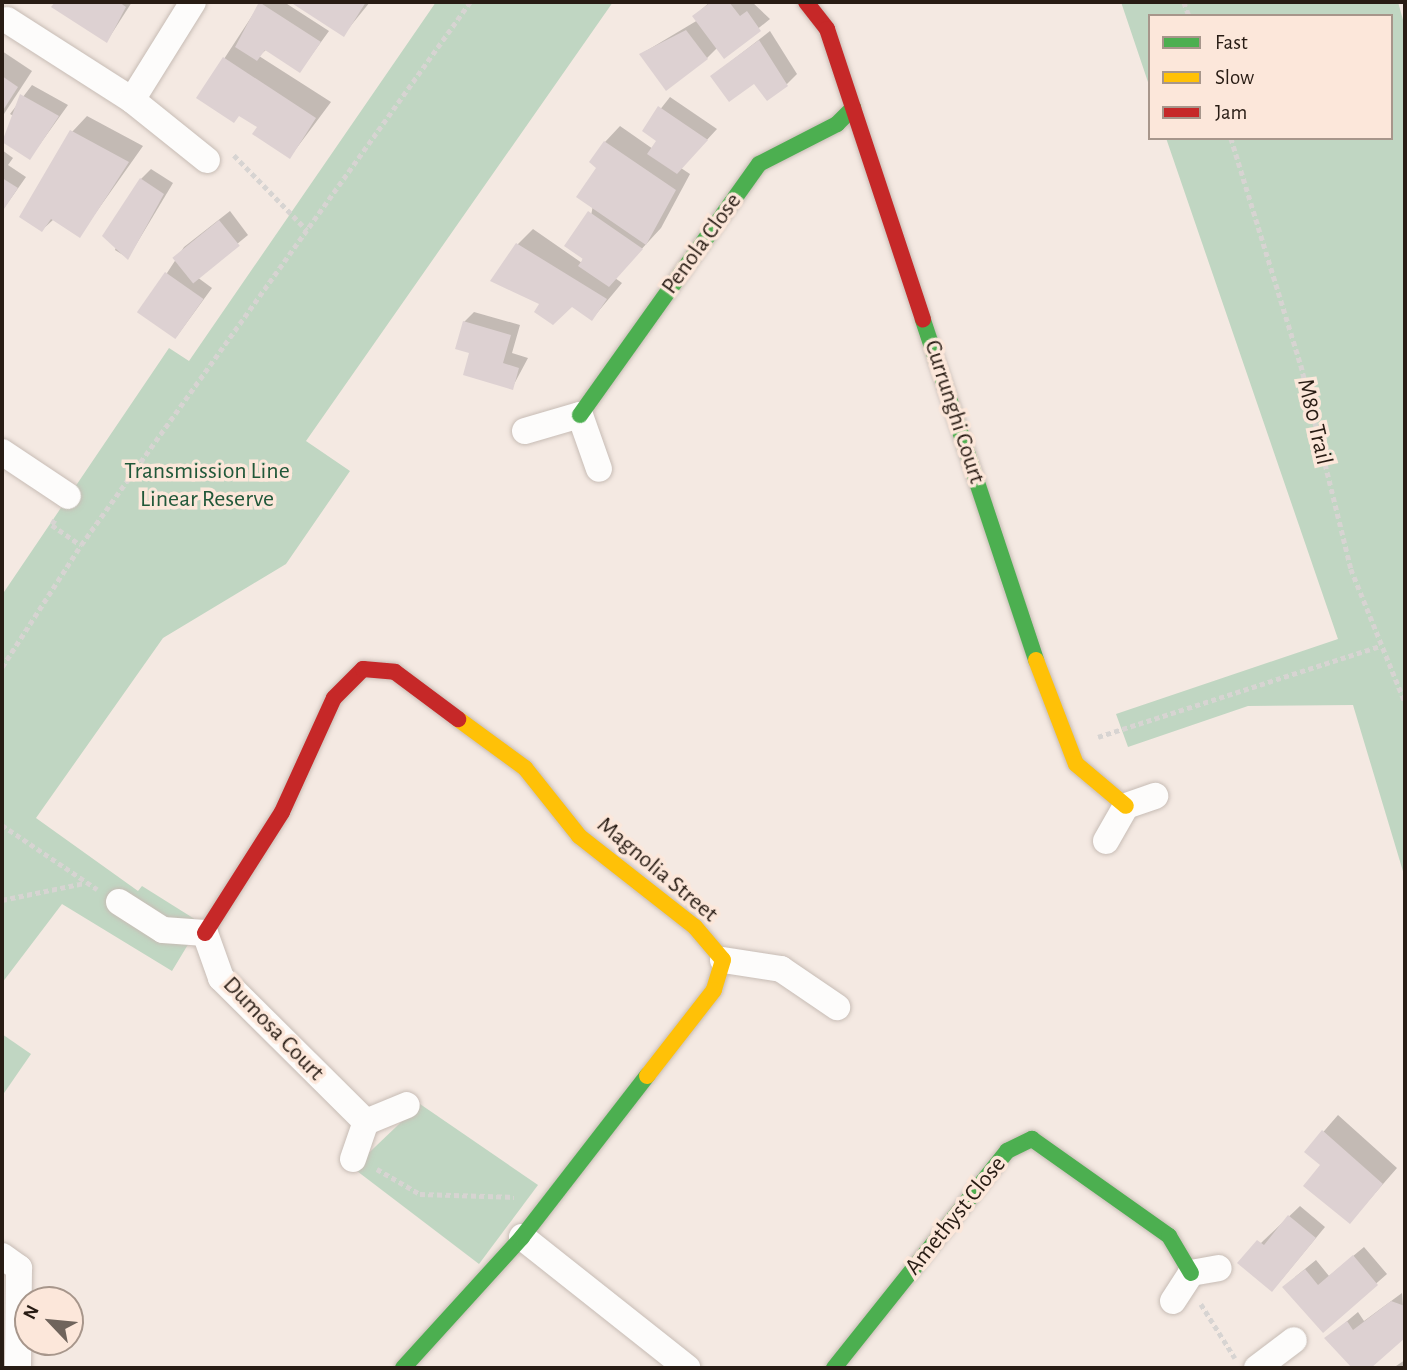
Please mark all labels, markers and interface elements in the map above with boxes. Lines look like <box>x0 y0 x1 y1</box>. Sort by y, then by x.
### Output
legend <box>1148 14 1393 140</box>
text: Fast <box>1215 32 1248 53</box>
text: Slow <box>1215 67 1254 88</box>
text: Jam <box>1215 102 1247 123</box>
street label: Penola Close <box>656 188 748 300</box>
street label: Currunghi Court <box>917 337 991 487</box>
street label: M80 Trail <box>1290 376 1338 468</box>
park label: Transmission Line Linear Reserve <box>124 458 290 514</box>
street label: Magnolia Street <box>591 811 723 929</box>
street label: Dumosa Court <box>216 971 330 1087</box>
street label: Amethyst Close <box>899 1151 1013 1281</box>
north arrow <box>14 1286 84 1356</box>
text: N <box>20 1302 43 1323</box>

